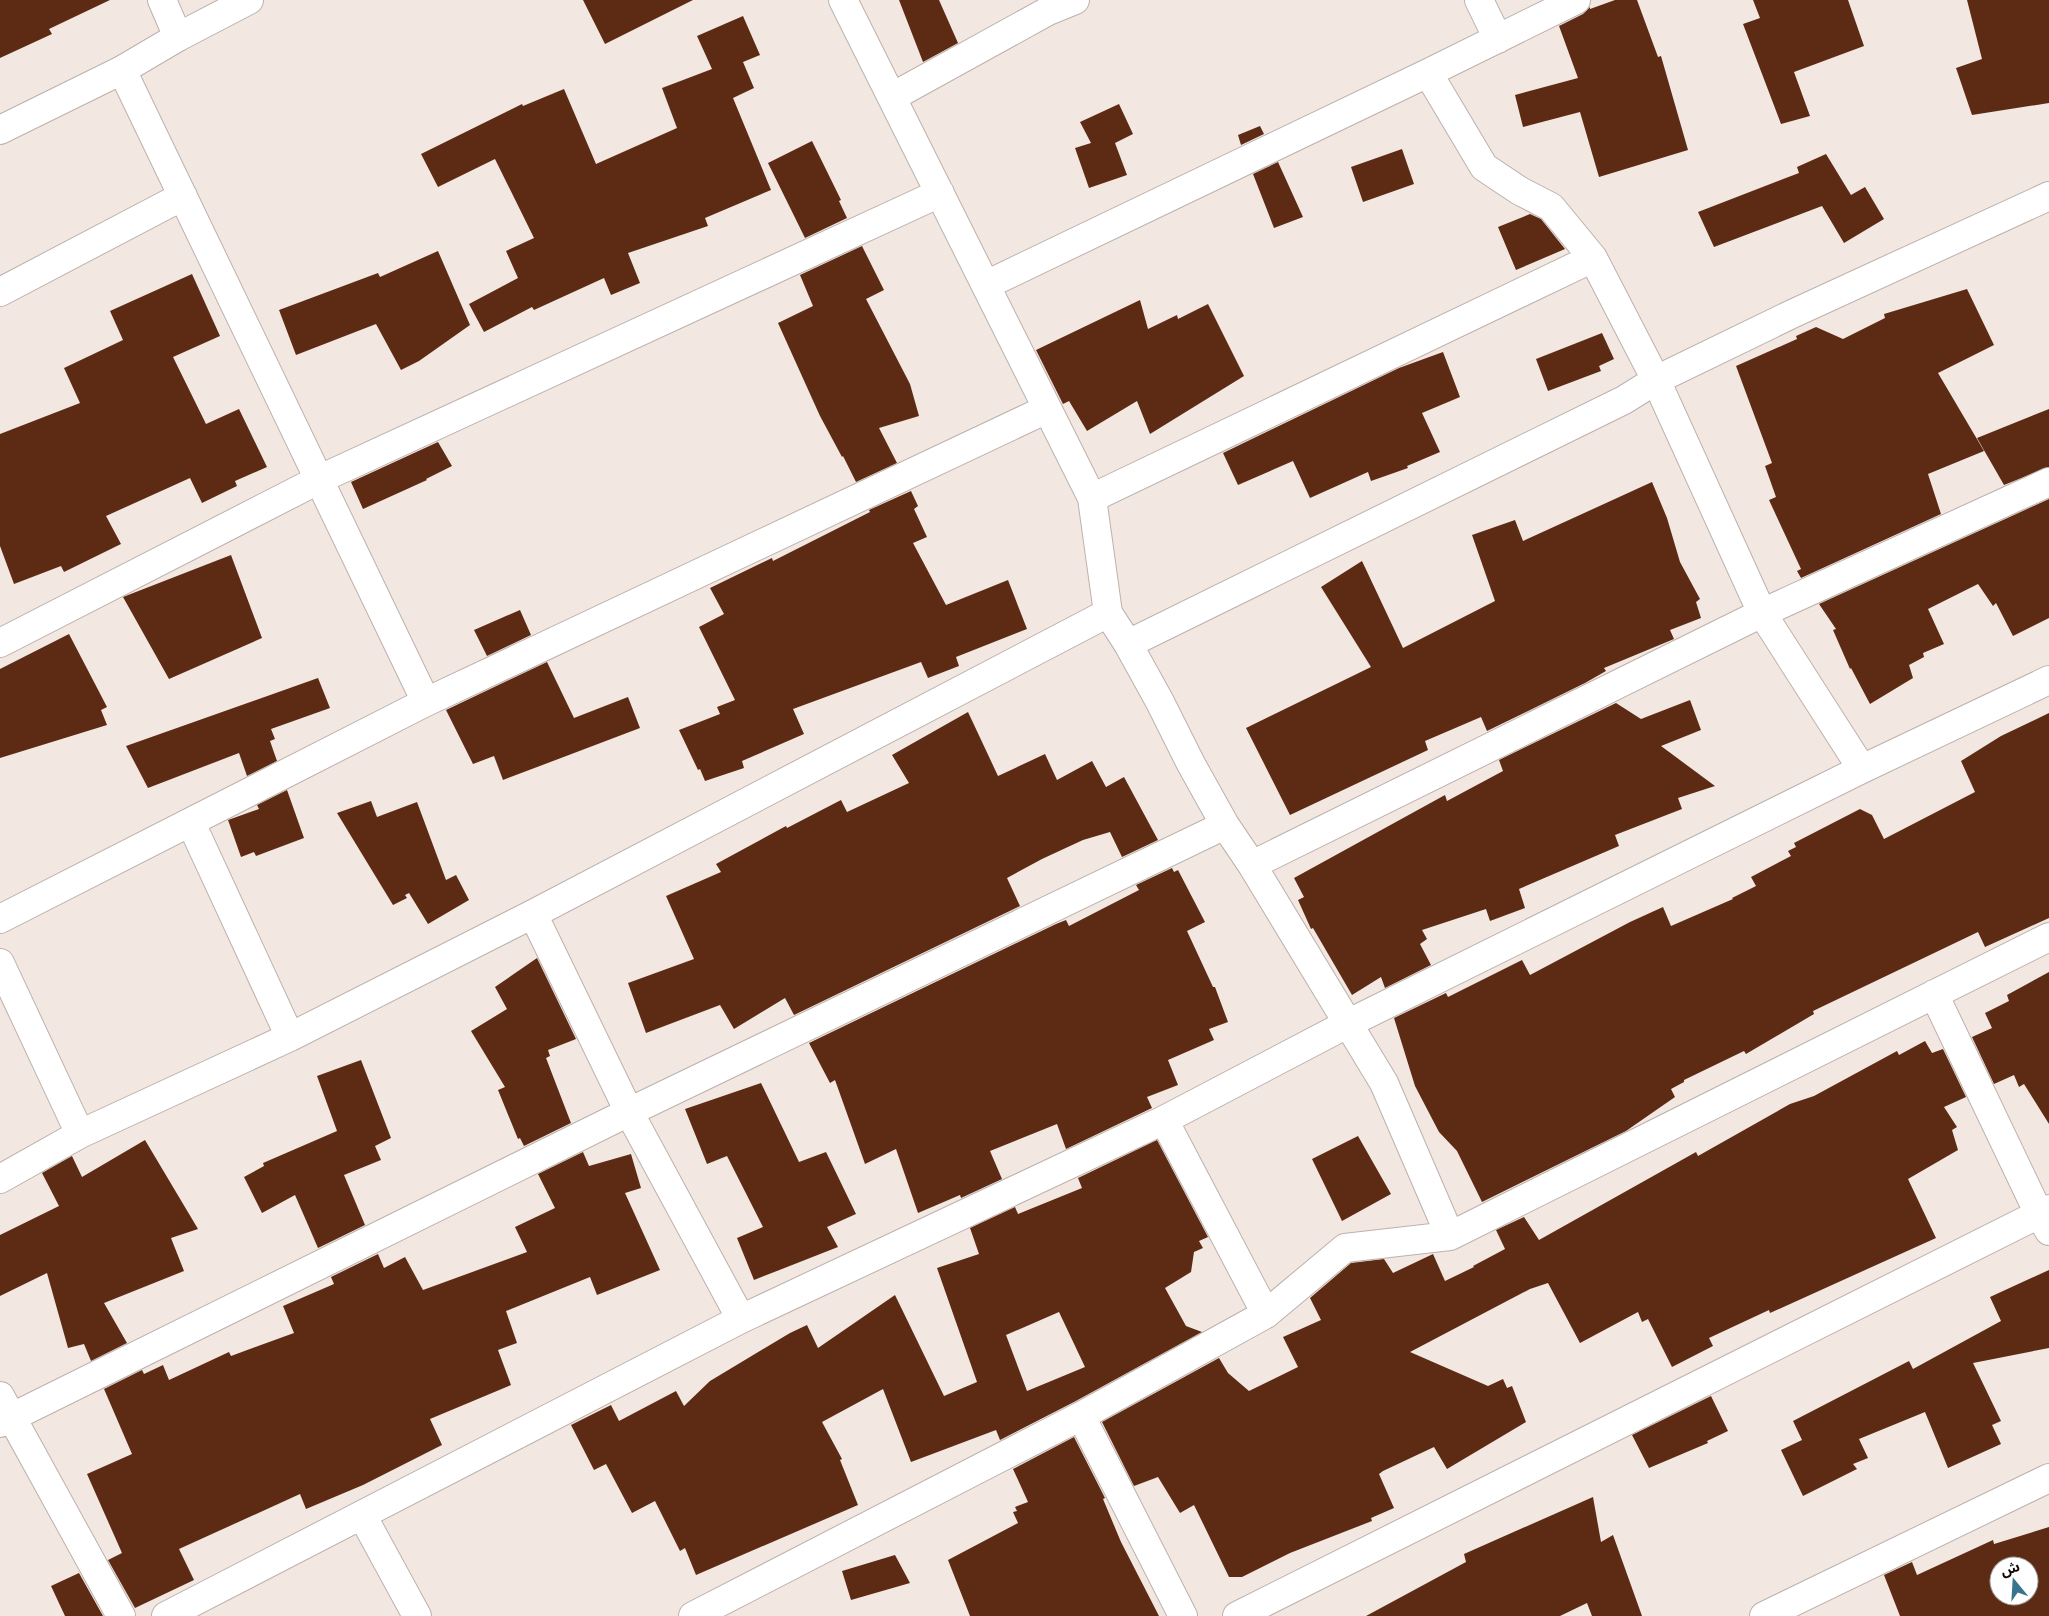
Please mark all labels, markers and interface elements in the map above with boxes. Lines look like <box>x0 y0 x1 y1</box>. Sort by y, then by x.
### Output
north arrow <box>1989 1556 2039 1606</box>
text: ش <box>1998 1558 2022 1579</box>

